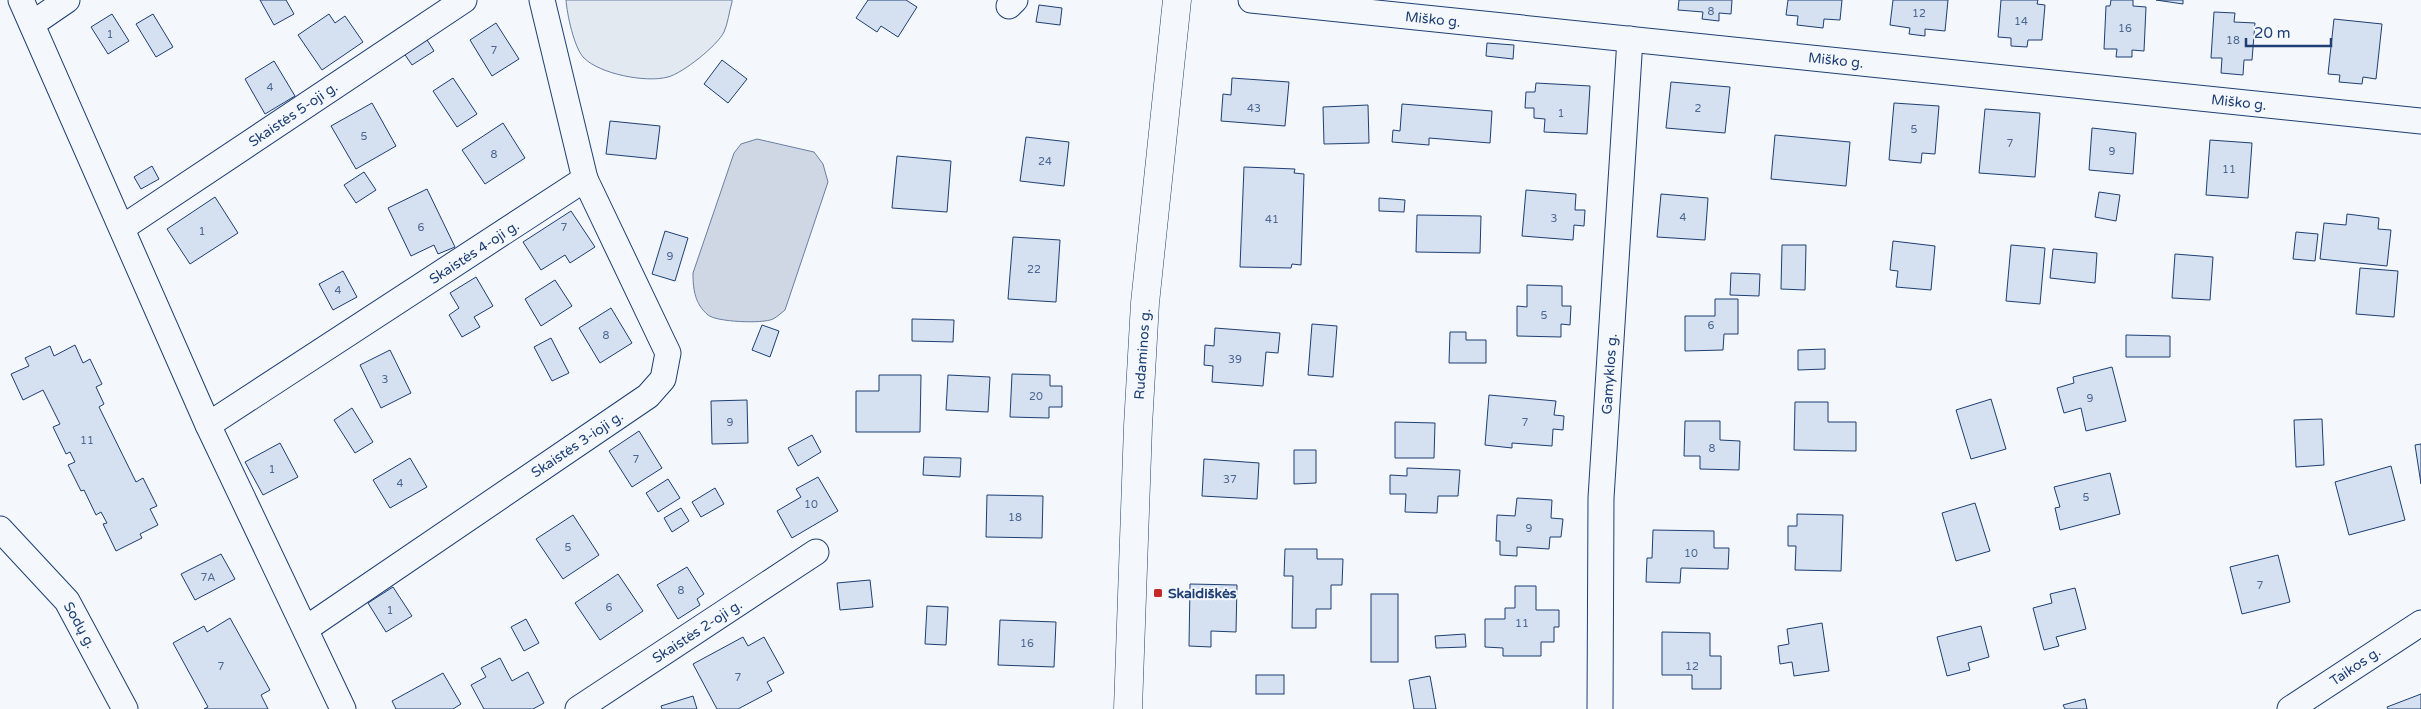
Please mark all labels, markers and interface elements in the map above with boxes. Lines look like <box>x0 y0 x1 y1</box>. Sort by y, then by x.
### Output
house number: 8 <box>1708 5 1715 18</box>
house number: 12 <box>1912 7 1926 20</box>
street label: Miško g. <box>1404 8 1462 31</box>
house number: 14 <box>2014 15 2028 28</box>
scale bar <box>2246 15 2331 47</box>
house number: 16 <box>2118 22 2132 35</box>
text: 20 m <box>2254 24 2291 42</box>
house number: 1 <box>107 28 113 41</box>
house number: 18 <box>2226 34 2240 47</box>
house number: 7 <box>491 44 498 57</box>
street label: Miško g. <box>1807 49 1865 72</box>
street label: Skaistės 5-oji g. <box>246 78 341 150</box>
house number: 4 <box>267 81 274 94</box>
street label: Miško g. <box>2210 91 2268 114</box>
house number: 43 <box>1247 102 1261 115</box>
house number: 2 <box>1695 102 1702 115</box>
house number: 1 <box>1558 107 1564 120</box>
house number: 5 <box>1911 123 1918 136</box>
house number: 5 <box>361 130 368 143</box>
house number: 7 <box>2007 137 2014 150</box>
house number: 9 <box>2109 145 2116 158</box>
house number: 8 <box>491 148 498 161</box>
house number: 24 <box>1038 155 1052 168</box>
house number: 11 <box>2222 163 2236 176</box>
house number: 4 <box>1680 211 1687 224</box>
house number: 3 <box>1551 212 1558 225</box>
house number: 41 <box>1265 213 1279 226</box>
street label: Skaistės 4-oji g. <box>426 217 522 288</box>
house number: 6 <box>418 221 425 234</box>
house number: 7 <box>561 221 568 234</box>
house number: 1 <box>199 225 205 238</box>
house number: 9 <box>667 250 674 263</box>
house number: 22 <box>1027 263 1041 276</box>
house number: 4 <box>335 284 342 297</box>
street label: Rudaminos g. <box>1131 308 1154 400</box>
house number: 5 <box>1541 309 1548 322</box>
house number: 6 <box>1708 319 1715 332</box>
house number: 8 <box>603 329 610 342</box>
street label: Gamyklos g. <box>1598 333 1621 415</box>
house number: 39 <box>1228 353 1242 366</box>
house number: 3 <box>382 373 389 386</box>
house number: 20 <box>1029 390 1043 403</box>
house number: 9 <box>2087 392 2094 405</box>
street label: Skaistės 3-ioji g. <box>528 407 626 481</box>
house number: 9 <box>727 416 734 429</box>
house number: 7 <box>1522 416 1529 429</box>
house number: 11 <box>80 434 94 447</box>
house number: 8 <box>1709 442 1716 455</box>
house number: 7 <box>633 453 640 466</box>
house number: 1 <box>269 463 275 476</box>
house number: 37 <box>1223 473 1237 486</box>
house number: 4 <box>397 477 404 490</box>
house number: 5 <box>2083 491 2090 504</box>
house number: 10 <box>804 498 818 511</box>
house number: 18 <box>1008 511 1022 524</box>
house number: 9 <box>1526 522 1533 535</box>
house number: 5 <box>565 541 572 554</box>
house number: 10 <box>1684 547 1698 560</box>
house number: 7A <box>200 571 216 584</box>
house number: 7 <box>2257 579 2264 592</box>
house number: 8 <box>678 584 685 597</box>
place label: Skaidiškės <box>1168 585 1237 602</box>
marker: Skaidiškės <box>1152 587 1164 599</box>
street label: Skaistės 2-oji g. <box>649 596 745 667</box>
street label: Sodų g. <box>60 599 99 652</box>
house number: 6 <box>606 601 613 614</box>
house number: 1 <box>387 604 393 617</box>
house number: 11 <box>1515 617 1529 630</box>
house number: 16 <box>1020 637 1034 650</box>
street label: Taikos g. <box>2327 643 2384 690</box>
house number: 7 <box>218 660 225 673</box>
house number: 12 <box>1685 660 1699 673</box>
house number: 7 <box>735 671 742 684</box>

